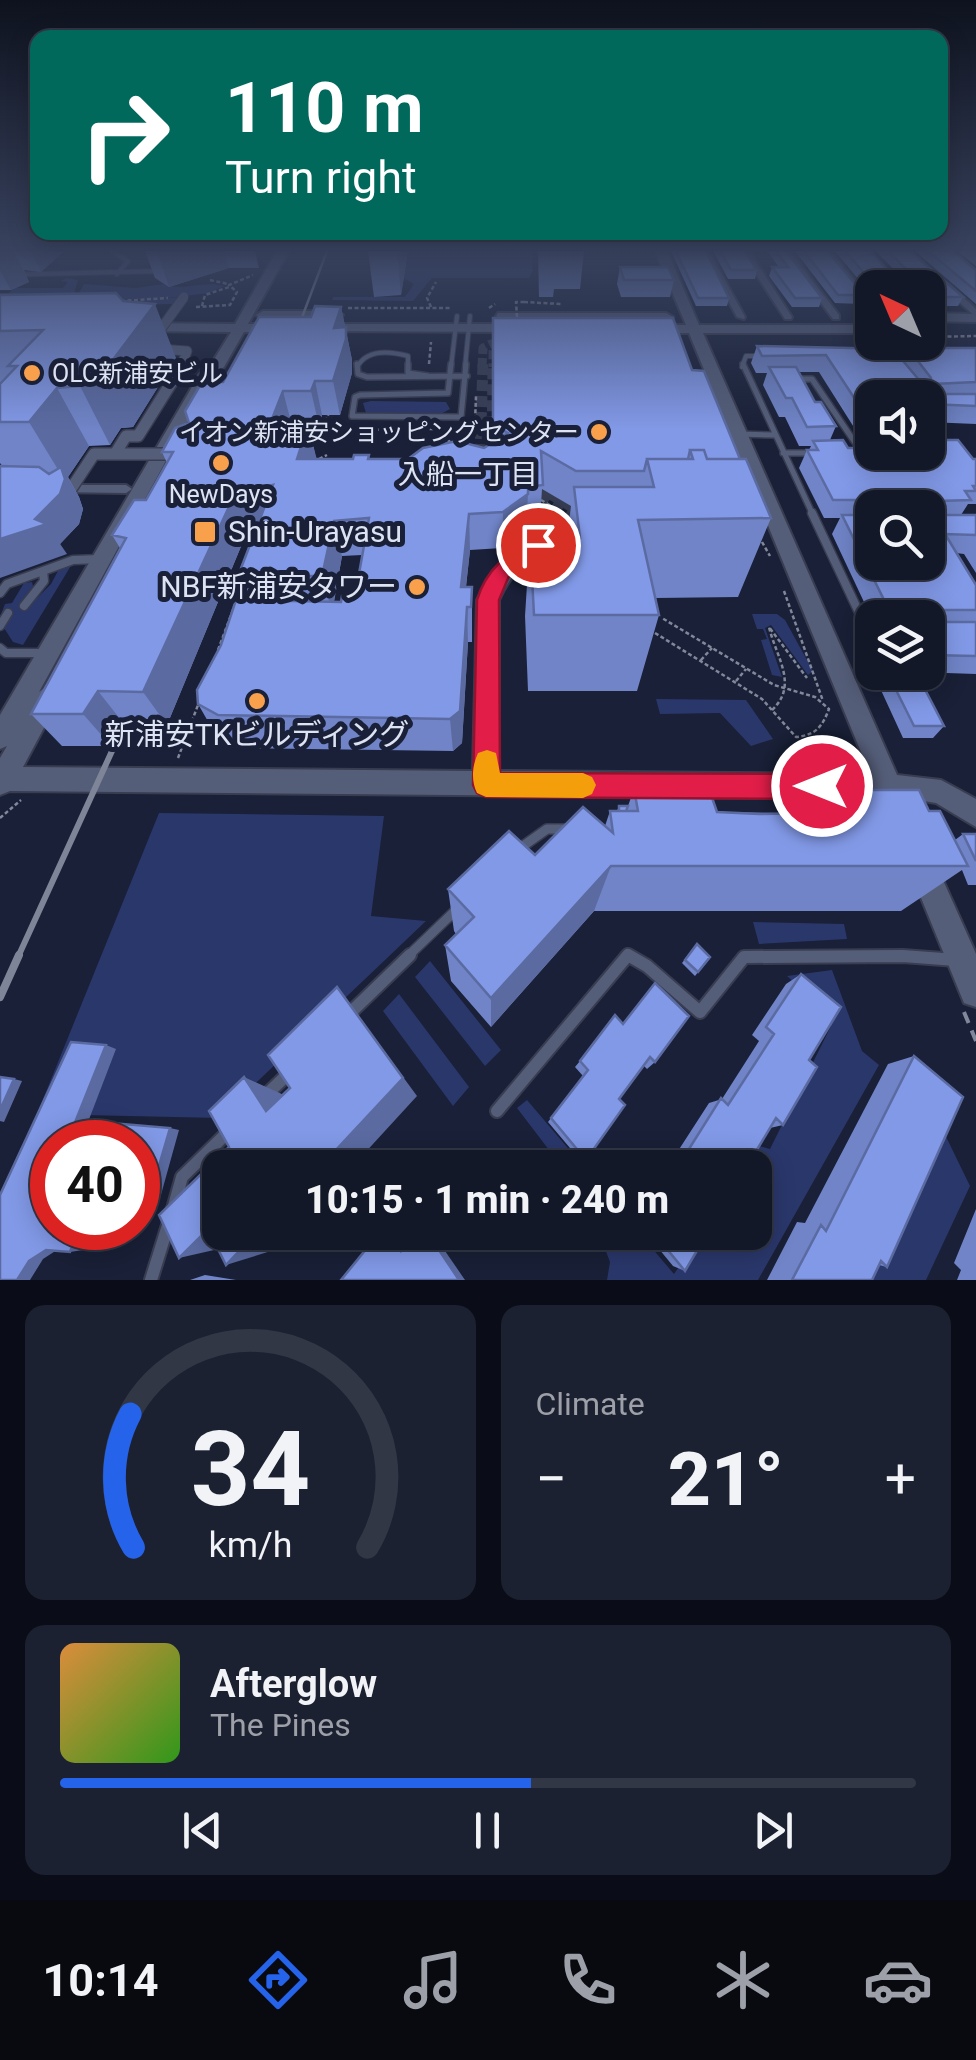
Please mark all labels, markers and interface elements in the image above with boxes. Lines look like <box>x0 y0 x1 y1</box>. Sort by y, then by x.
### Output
text: 110 m <box>225 67 424 149</box>
icon: right <box>60 70 190 200</box>
text: Turn right <box>225 151 417 204</box>
north arrow <box>855 270 945 360</box>
map controls <box>855 270 945 690</box>
place label: OLC新浦安ビル <box>52 359 223 388</box>
marker: OLC新浦安ビル <box>21 362 43 384</box>
button: sound <box>855 380 945 470</box>
place label: イオン新浦安ショッピングセンター <box>179 418 579 447</box>
marker: イオン新浦安ショッピングセンター <box>588 421 610 443</box>
marker: NewDays <box>210 452 232 474</box>
district label: 入船一丁目 <box>398 458 538 491</box>
place label: NewDays <box>169 480 273 509</box>
button: search <box>855 490 945 580</box>
pin <box>496 503 581 588</box>
place label: Shin-Urayasu <box>228 514 402 549</box>
icon: arrive <box>511 518 566 573</box>
marker: Shin-Urayasu <box>192 519 218 545</box>
place label: NBF新浦安タワー <box>160 569 397 604</box>
marker: NBF新浦安タワー <box>406 576 428 598</box>
button: layers <box>855 600 945 690</box>
marker: 新浦安TKビルディング <box>246 690 268 712</box>
place label: 新浦安TKビルディング <box>105 717 409 752</box>
position arrow <box>770 734 874 838</box>
speed limit sign: 40 <box>30 1120 160 1250</box>
text: 10:15 · 1 min · 240 m <box>305 1178 669 1222</box>
text: Climate <box>536 1385 645 1423</box>
text: 34 <box>191 1409 310 1530</box>
text: 21° <box>668 1435 784 1523</box>
text: − <box>536 1447 567 1511</box>
text: + <box>885 1447 916 1511</box>
text: km/h <box>208 1524 292 1566</box>
text: Afterglow <box>210 1662 377 1706</box>
text: The Pines <box>210 1706 351 1744</box>
icon: previous <box>175 1803 230 1858</box>
icon: pause <box>460 1803 515 1858</box>
icon: next <box>746 1803 801 1858</box>
icon: directions <box>243 1945 313 2015</box>
icon: music <box>398 1945 468 2015</box>
icon: phone <box>553 1945 623 2015</box>
icon: climate <box>708 1945 778 2015</box>
icon: car <box>863 1945 933 2015</box>
text: 10:14 <box>43 1954 158 2007</box>

